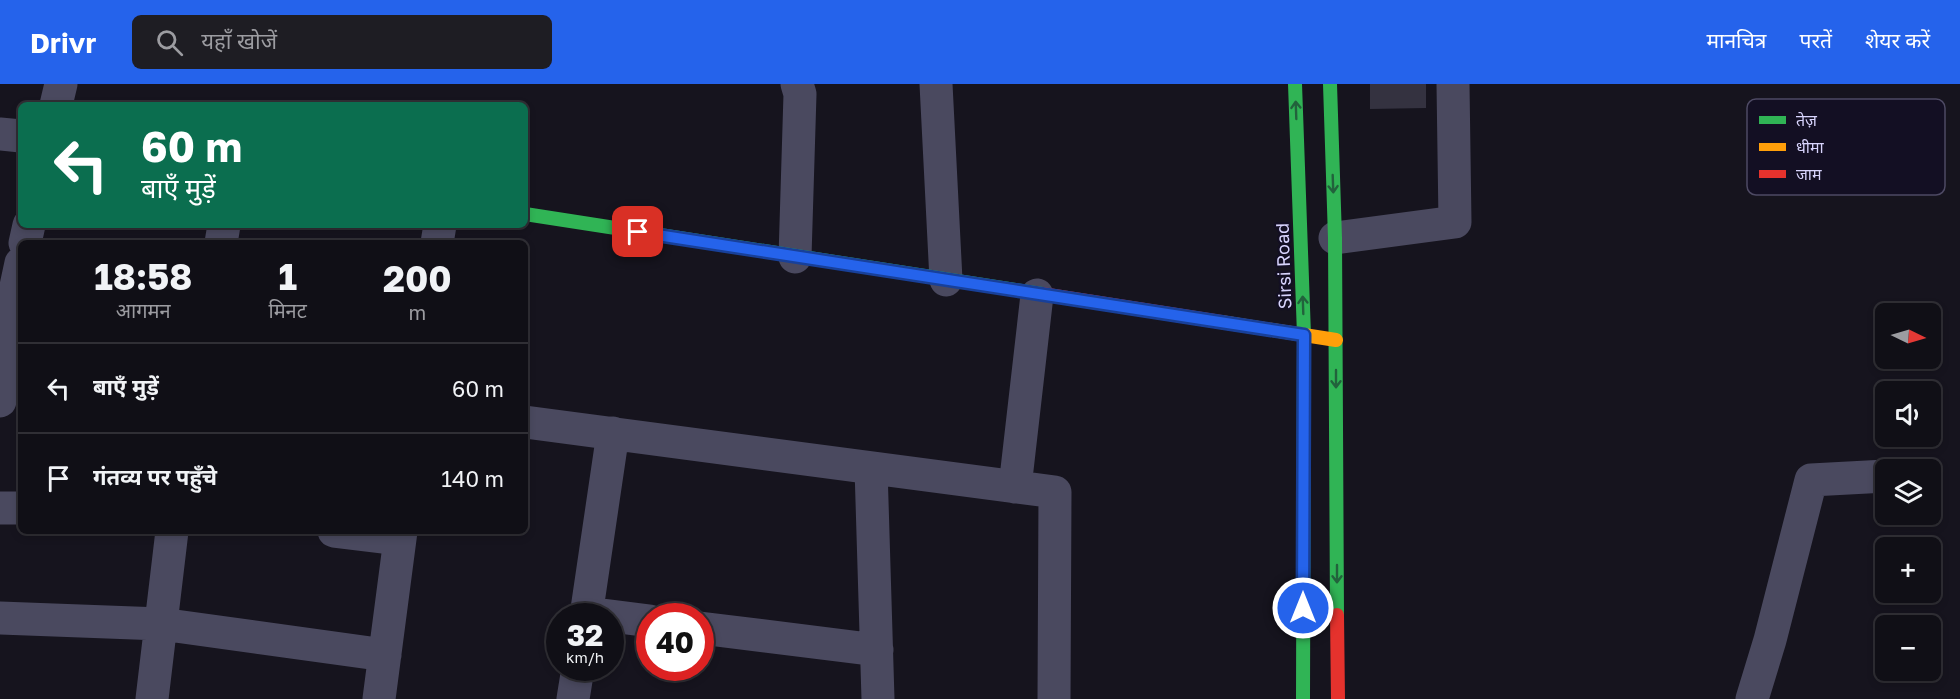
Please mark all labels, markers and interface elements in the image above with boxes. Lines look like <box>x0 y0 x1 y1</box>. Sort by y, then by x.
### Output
search box <box>132 15 552 69</box>
text: Drivr <box>30 26 96 59</box>
icon: search <box>153 26 186 59</box>
text: यहाँ खोजें <box>201 27 277 54</box>
text: मानचित्र <box>1706 27 1766 53</box>
text: परतें <box>1799 27 1832 53</box>
text: शेयर करें <box>1865 27 1930 53</box>
legend <box>1747 99 1945 195</box>
one-way arrow <box>1291 100 1302 120</box>
text: तेज़ <box>1796 110 1818 130</box>
text: 60 m <box>141 121 242 171</box>
icon: left <box>42 126 120 204</box>
text: धीमा <box>1796 137 1825 157</box>
text: जाम <box>1796 164 1822 184</box>
text: बाएँ मुड़ें <box>141 172 216 204</box>
one-way arrow <box>1328 174 1339 194</box>
pin <box>612 206 663 257</box>
icon: arrive <box>621 215 654 248</box>
street label: Sirsi Road <box>1271 223 1296 310</box>
text: 18:58 <box>94 255 192 298</box>
text: 1 <box>278 255 297 298</box>
text: 200 <box>383 257 452 300</box>
one-way arrow <box>1297 295 1309 315</box>
text: आगमन <box>116 298 171 322</box>
text: मिनट <box>268 298 307 322</box>
text: m <box>409 300 426 324</box>
north arrow <box>1875 303 1941 369</box>
map controls <box>1875 303 1941 681</box>
one-way arrow <box>1330 369 1342 389</box>
icon: left <box>42 372 75 405</box>
text: बाएँ मुड़ें <box>93 373 159 400</box>
text: 60 m <box>452 375 504 402</box>
button: sound <box>1875 381 1941 447</box>
button: layers <box>1875 459 1941 525</box>
icon: arrive <box>42 462 75 495</box>
text: गंतव्य पर पहुँचे <box>93 463 217 490</box>
text: 140 m <box>441 465 504 492</box>
button: + <box>1875 537 1941 603</box>
one-way arrow <box>1331 564 1343 584</box>
position arrow <box>1271 576 1335 640</box>
speed limit sign: 40 <box>636 603 714 681</box>
button: − <box>1875 615 1941 681</box>
text: 32 <box>567 617 603 653</box>
text: km/h <box>566 648 604 666</box>

